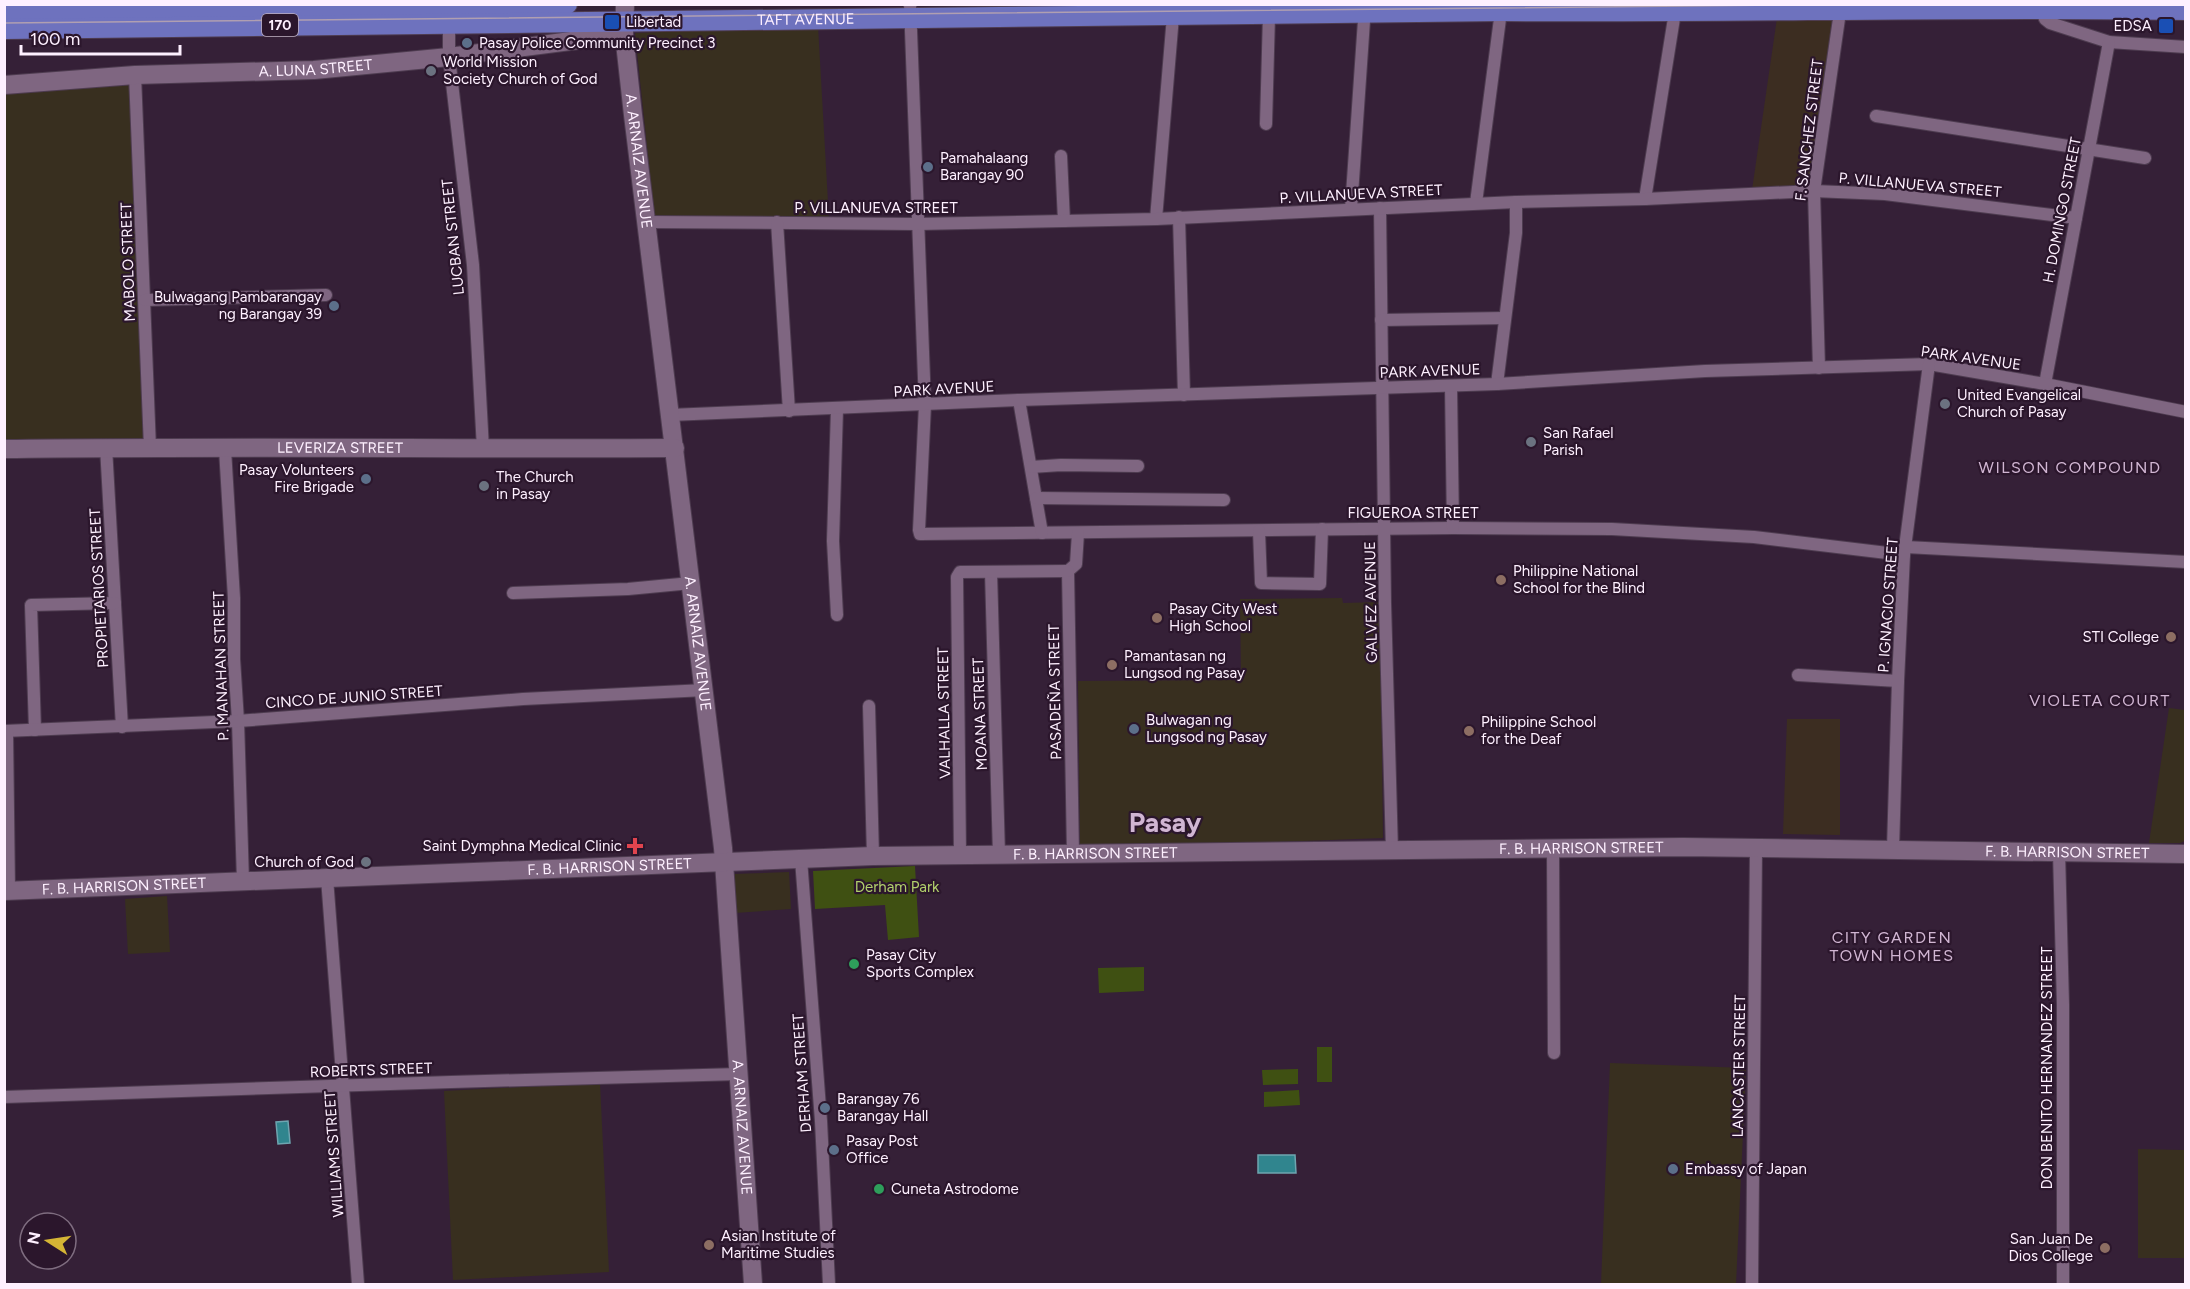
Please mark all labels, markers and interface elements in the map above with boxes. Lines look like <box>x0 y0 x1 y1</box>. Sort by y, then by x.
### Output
street label: TAFT AVENUE <box>757 10 855 29</box>
marker: Libertad <box>603 13 621 31</box>
place label: Libertad <box>626 13 681 31</box>
road number: 170 <box>262 14 298 36</box>
place label: EDSA <box>2113 17 2152 35</box>
marker: EDSA <box>2157 17 2175 35</box>
scale bar <box>21 18 180 56</box>
text: 100 m <box>30 28 80 50</box>
place label: Pasay Police Community Precinct 3 <box>479 34 715 52</box>
marker: Pasay Police Community Precinct 3 <box>460 36 474 50</box>
place label: World Mission Society Church of God <box>443 53 598 88</box>
street label: A. LUNA STREET <box>258 55 374 81</box>
street label: F. SANCHEZ STREET <box>1791 57 1827 202</box>
marker: World Mission Society Church of God <box>424 64 438 78</box>
street label: A. ARNAIZ AVENUE <box>622 93 656 230</box>
street label: H. DOMINGO STREET <box>2039 135 2085 284</box>
place label: Pamahalaang Barangay 90 <box>940 149 1028 184</box>
marker: Pamahalaang Barangay 90 <box>921 160 935 174</box>
street label: P. VILLANUEVA STREET <box>1838 169 2003 201</box>
street label: LUCBAN STREET <box>438 177 468 296</box>
street label: P. VILLANUEVA STREET <box>1279 181 1444 207</box>
street label: P. VILLANUEVA STREET <box>794 199 958 217</box>
street label: MABOLO STREET <box>117 201 139 322</box>
place label: Bulwagang Pambarangay ng Barangay 39 <box>154 288 322 323</box>
marker: Bulwagang Pambarangay ng Barangay 39 <box>327 299 341 313</box>
street label: PARK AVENUE <box>1920 342 2022 374</box>
street label: PARK AVENUE <box>1379 360 1481 382</box>
street label: PARK AVENUE <box>893 377 995 401</box>
place label: United Evangelical Church of Pasay <box>1957 386 2081 421</box>
marker: United Evangelical Church of Pasay <box>1938 397 1952 411</box>
place label: San Rafael Parish <box>1543 424 1614 459</box>
marker: San Rafael Parish <box>1524 435 1538 449</box>
street label: LEVERIZA STREET <box>277 439 404 457</box>
district label: WILSON COMPOUND <box>1979 458 2161 477</box>
place label: Pasay Volunteers Fire Brigade <box>239 461 354 496</box>
place label: The Church in Pasay <box>496 468 574 503</box>
marker: Pasay Volunteers Fire Brigade <box>359 472 373 486</box>
marker: The Church in Pasay <box>477 479 491 493</box>
street label: FIGUEROA STREET <box>1348 504 1479 522</box>
street label: PROPIETARIOS STREET <box>86 507 112 668</box>
street label: P. IGNACIO STREET <box>1874 536 1902 673</box>
street label: GALVEZ AVENUE <box>1361 541 1381 663</box>
place label: Philippine National School for the Blind <box>1513 562 1645 597</box>
marker: Philippine National School for the Blind <box>1494 573 1508 587</box>
street label: A. ARNAIZ AVENUE <box>681 575 715 712</box>
street label: P. MANAHAN STREET <box>209 590 233 741</box>
place label: Pasay City West High School <box>1169 600 1278 635</box>
marker: Pasay City West High School <box>1150 611 1164 625</box>
street label: PASADEÑA STREET <box>1045 623 1065 760</box>
place label: STI College <box>2082 628 2159 646</box>
marker: STI College <box>2164 630 2178 644</box>
street label: VALHALLA STREET <box>934 646 954 779</box>
place label: Pamantasan ng Lungsod ng Pasay <box>1124 647 1245 682</box>
street label: MOANA STREET <box>969 657 991 771</box>
marker: Pamantasan ng Lungsod ng Pasay <box>1105 658 1119 672</box>
street label: CINCO DE JUNIO STREET <box>265 682 444 712</box>
district label: VIOLETA COURT <box>2029 691 2171 710</box>
place label: Bulwagan ng Lungsod ng Pasay <box>1146 711 1267 746</box>
place label: Philippine School for the Deaf <box>1481 713 1596 748</box>
marker: Bulwagan ng Lungsod ng Pasay <box>1127 722 1141 736</box>
marker: Philippine School for the Deaf <box>1462 724 1476 738</box>
district label: Pasay <box>1129 806 1202 839</box>
place label: Saint Dymphna Medical Clinic <box>422 837 622 855</box>
marker: Saint Dymphna Medical Clinic <box>626 837 644 855</box>
street label: F. B. HARRISON STREET <box>1499 838 1664 858</box>
street label: F. B. HARRISON STREET <box>1985 842 2150 863</box>
street label: F. B. HARRISON STREET <box>1013 844 1178 863</box>
place label: Church of God <box>254 853 354 871</box>
street label: F. B. HARRISON STREET <box>527 854 693 879</box>
marker: Church of God <box>359 855 373 869</box>
street label: F. B. HARRISON STREET <box>41 874 207 898</box>
park label: Derham Park <box>855 878 940 896</box>
district label: CITY GARDEN TOWN HOMES <box>1829 928 1955 965</box>
place label: Pasay City Sports Complex <box>866 946 974 981</box>
street label: DON BENITO HERNANDEZ STREET <box>2038 946 2056 1189</box>
marker: Pasay City Sports Complex <box>847 957 861 971</box>
street label: LANCASTER STREET <box>1729 994 1749 1138</box>
street label: DERHAM STREET <box>789 1012 815 1133</box>
street label: ROBERTS STREET <box>309 1059 433 1081</box>
street label: A. ARNAIZ AVENUE <box>729 1059 756 1196</box>
street label: WILLIAMS STREET <box>321 1089 347 1218</box>
place label: Barangay 76 Barangay Hall <box>837 1090 928 1125</box>
marker: Barangay 76 Barangay Hall <box>818 1101 832 1115</box>
place label: Pasay Post Office <box>846 1132 919 1167</box>
marker: Pasay Post Office <box>827 1143 841 1157</box>
place label: Embassy of Japan <box>1685 1160 1807 1178</box>
marker: Embassy of Japan <box>1666 1162 1680 1176</box>
place label: Cuneta Astrodome <box>891 1180 1019 1198</box>
marker: Cuneta Astrodome <box>872 1182 886 1196</box>
north arrow <box>18 1211 78 1271</box>
place label: Asian Institute of Maritime Studies <box>721 1227 836 1262</box>
text: N <box>23 1230 44 1246</box>
place label: San Juan De Dios College <box>2009 1230 2093 1265</box>
marker: Asian Institute of Maritime Studies <box>702 1238 716 1252</box>
marker: San Juan De Dios College <box>2098 1241 2112 1255</box>

